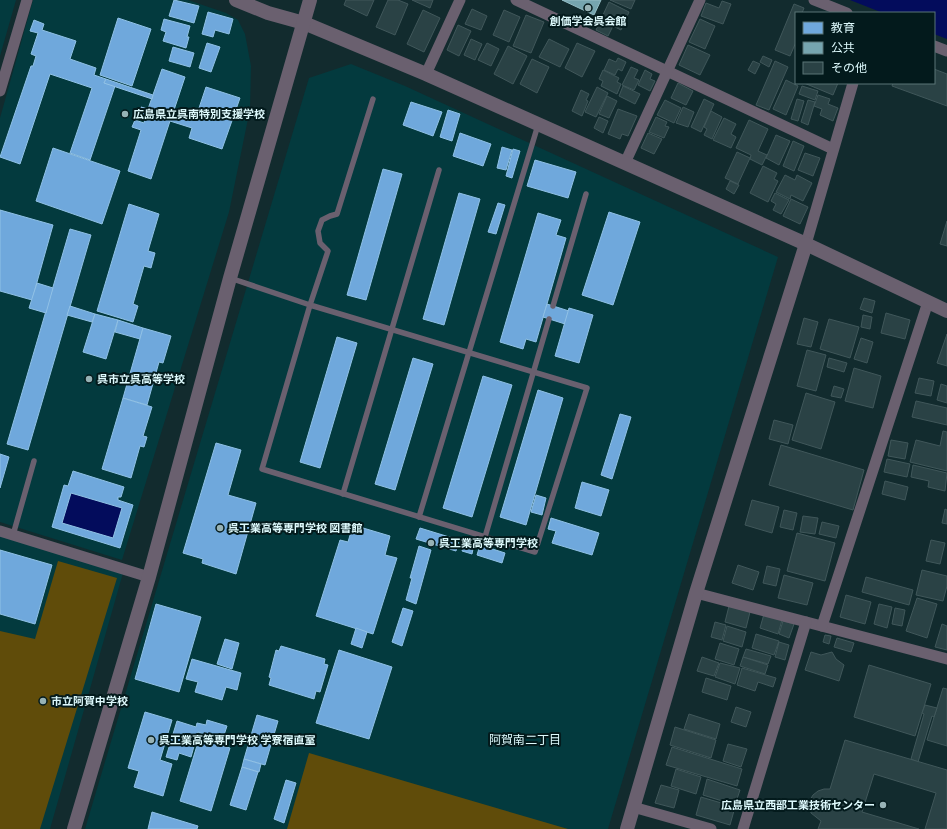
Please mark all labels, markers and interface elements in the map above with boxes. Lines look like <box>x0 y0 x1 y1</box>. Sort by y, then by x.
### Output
marker: 創価学会呉会館 <box>583 3 593 13</box>
legend <box>795 12 935 84</box>
place label: 創価学会呉会館 <box>550 15 627 28</box>
text: 教育 <box>831 21 855 36</box>
text: 公共 <box>831 41 855 56</box>
text: その他 <box>831 61 867 76</box>
place label: 広島県立呉南特別支援学校 <box>133 108 265 121</box>
marker: 広島県立呉南特別支援学校 <box>120 109 130 119</box>
place label: 呉市立呉高等学校 <box>97 373 185 386</box>
marker: 呉市立呉高等学校 <box>84 374 94 384</box>
place label: 呉工業高等専門学校 図書館 <box>228 522 362 535</box>
marker: 呉工業高等専門学校 図書館 <box>215 523 225 533</box>
place label: 呉工業高等専門学校 <box>439 537 538 550</box>
marker: 呉工業高等専門学校 <box>426 538 436 548</box>
place label: 市立阿賀中学校 <box>51 695 128 708</box>
marker: 市立阿賀中学校 <box>38 696 48 706</box>
district label: 阿賀南二丁目 <box>489 733 561 748</box>
place label: 呉工業高等専門学校 学寮宿直室 <box>159 734 315 747</box>
marker: 呉工業高等専門学校 学寮宿直室 <box>146 735 156 745</box>
place label: 広島県立西部工業技術センター <box>721 799 875 812</box>
marker: 広島県立西部工業技術センター <box>878 800 888 810</box>

